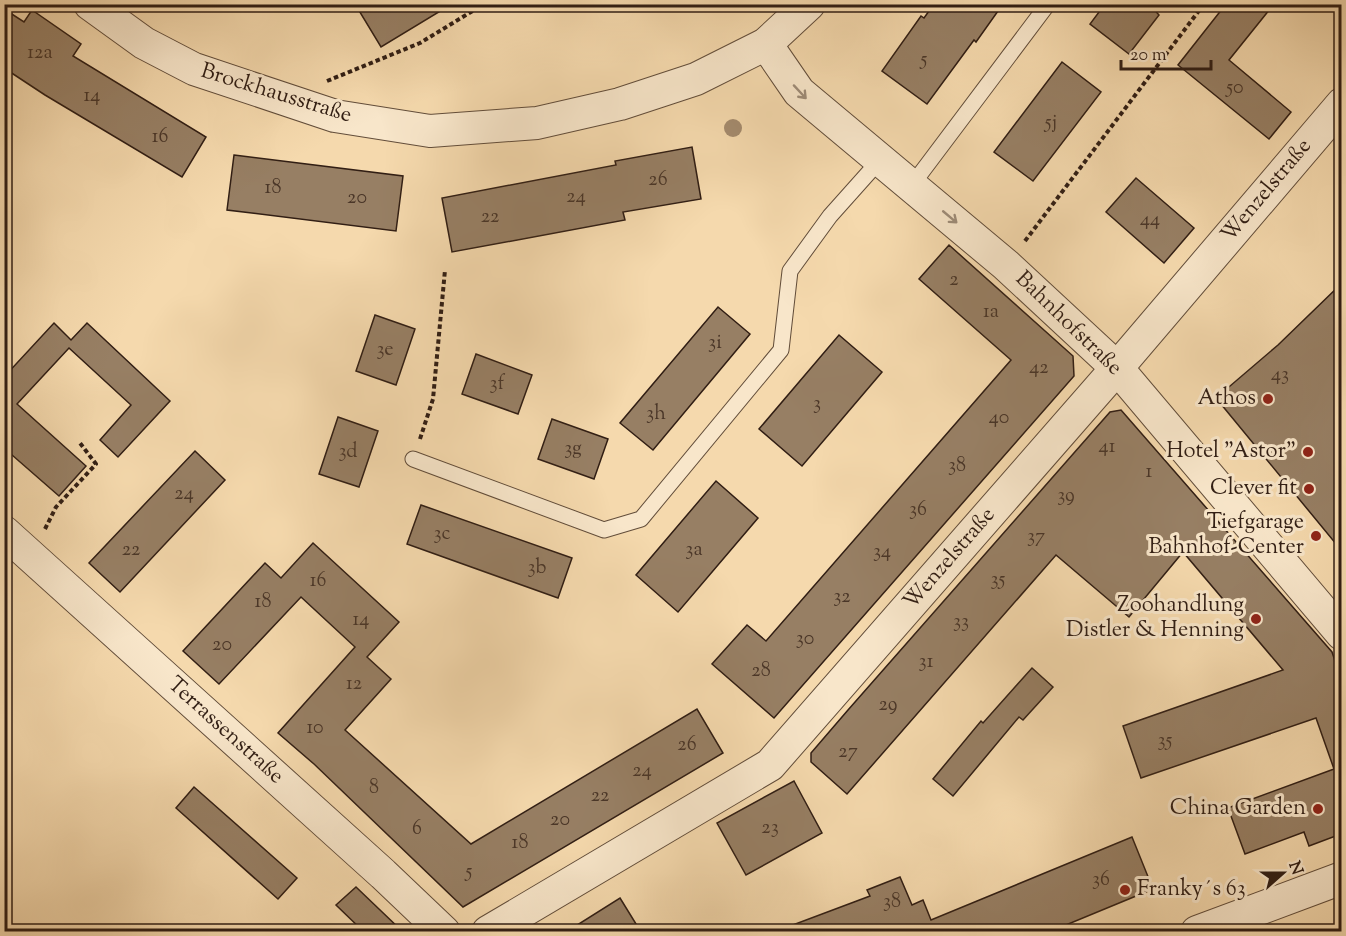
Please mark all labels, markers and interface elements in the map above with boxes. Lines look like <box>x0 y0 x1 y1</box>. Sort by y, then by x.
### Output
scale bar <box>1121 33 1211 71</box>
house number: 12a <box>27 39 53 68</box>
text: 20 m <box>1130 43 1167 69</box>
house number: 5 <box>920 46 928 75</box>
street label: Brockhausstraße <box>197 56 355 132</box>
house number: 50 <box>1225 74 1244 103</box>
house number: 14 <box>84 82 100 111</box>
one-way arrow <box>793 84 808 99</box>
house number: 5j <box>1044 109 1057 138</box>
house number: 16 <box>152 123 168 152</box>
street label: Wenzelstraße <box>1214 132 1320 250</box>
house number: 26 <box>648 166 668 195</box>
house number: 18 <box>265 174 281 203</box>
house number: 24 <box>566 183 586 212</box>
house number: 20 <box>347 184 367 213</box>
house number: 22 <box>481 203 499 232</box>
house number: 44 <box>1140 206 1160 235</box>
one-way arrow <box>942 210 957 224</box>
street label: Bahnhofstraße <box>1007 264 1129 384</box>
house number: 2 <box>949 266 959 295</box>
house number: 1a <box>983 298 999 327</box>
house number: 3i <box>708 329 722 358</box>
house number: 3e <box>376 336 394 365</box>
house number: 42 <box>1029 354 1049 383</box>
house number: 43 <box>1271 361 1289 390</box>
house number: 3f <box>490 370 506 399</box>
place label: Athos <box>1197 383 1256 415</box>
house number: 3 <box>813 390 821 419</box>
marker: Athos <box>1261 392 1275 406</box>
house number: 3h <box>646 400 666 429</box>
house number: 40 <box>989 404 1009 433</box>
house number: 41 <box>1099 433 1116 462</box>
house number: 3g <box>564 435 582 464</box>
place label: Hotel "Astor" <box>1166 436 1296 468</box>
house number: 3d <box>338 438 358 467</box>
marker: Hotel "Astor" <box>1301 445 1315 459</box>
house number: 38 <box>948 452 966 481</box>
house number: 1 <box>1146 458 1153 487</box>
place label: Clever fit <box>1210 473 1297 505</box>
house number: 24 <box>174 480 194 509</box>
house number: 39 <box>1057 482 1075 511</box>
marker: Clever fit <box>1302 482 1316 496</box>
house number: 36 <box>909 496 927 525</box>
street label: Wenzelstraße <box>896 501 1004 617</box>
place label: Tiefgarage Bahnhof-Center <box>1149 507 1304 564</box>
house number: 3c <box>434 520 450 549</box>
house number: 37 <box>1027 523 1045 552</box>
marker: Tiefgarage Bahnhof-Center <box>1309 529 1323 543</box>
house number: 22 <box>122 536 140 565</box>
house number: 3a <box>685 536 703 565</box>
house number: 34 <box>873 538 891 567</box>
house number: 3b <box>528 554 546 583</box>
house number: 35 <box>991 566 1006 595</box>
house number: 16 <box>310 567 326 596</box>
house number: 32 <box>833 583 851 612</box>
house number: 18 <box>255 588 271 617</box>
place label: Zoohandlung Distler & Henning <box>1066 590 1244 647</box>
house number: 14 <box>353 606 369 635</box>
house number: 33 <box>953 608 969 637</box>
marker: Zoohandlung Distler & Henning <box>1249 612 1263 626</box>
house number: 30 <box>796 625 814 654</box>
house number: 20 <box>212 631 232 660</box>
house number: 31 <box>919 648 934 677</box>
house number: 28 <box>751 657 771 686</box>
street label: Terrassenstraße <box>160 670 290 792</box>
house number: 12 <box>346 670 362 699</box>
house number: 29 <box>878 691 898 720</box>
house number: 10 <box>306 714 324 743</box>
house number: 35 <box>1158 727 1173 756</box>
house number: 26 <box>677 731 697 760</box>
house number: 27 <box>838 738 858 767</box>
house number: 24 <box>632 757 652 786</box>
house number: 8 <box>369 774 379 803</box>
house number: 22 <box>591 782 609 811</box>
place label: China Garden <box>1170 793 1306 825</box>
marker: China Garden <box>1311 802 1325 816</box>
house number: 20 <box>550 806 570 835</box>
house number: 23 <box>761 814 779 843</box>
house number: 6 <box>412 815 422 844</box>
house number: 18 <box>512 829 528 858</box>
north arrow <box>1253 843 1313 903</box>
house number: 5 <box>465 858 473 887</box>
text: N <box>1282 858 1308 879</box>
house number: 36 <box>1092 866 1110 895</box>
place label: Franky´s 63 <box>1137 874 1246 906</box>
marker: Franky´s 63 <box>1118 883 1132 897</box>
house number: 38 <box>883 888 901 917</box>

